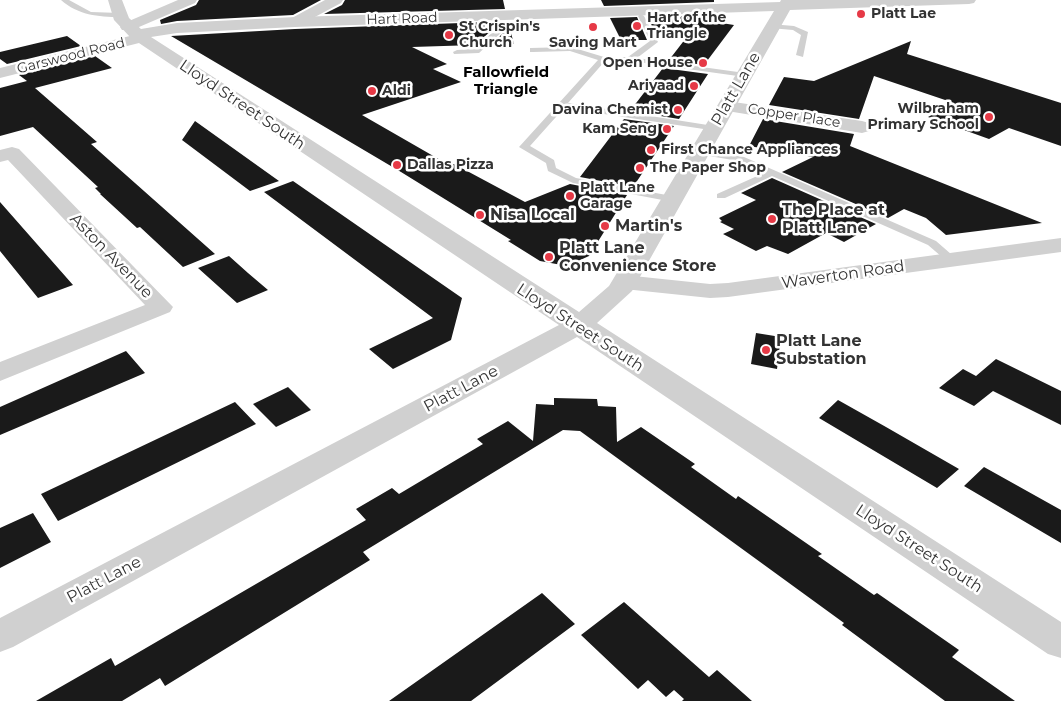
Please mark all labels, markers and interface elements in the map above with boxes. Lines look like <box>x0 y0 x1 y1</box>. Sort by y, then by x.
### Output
place label: Platt Lae <box>871 6 936 22</box>
marker: Platt Lae <box>855 8 867 20</box>
street label: Hart Road <box>366 9 438 29</box>
place label: Hart of the Triangle <box>647 10 726 42</box>
place label: St Crispin's Church <box>459 19 540 52</box>
marker: Hart of the Triangle <box>631 20 643 32</box>
marker: Saving Mart <box>587 21 599 33</box>
marker: St Crispin's Church <box>443 29 455 41</box>
street label: Garswood Road <box>15 34 127 78</box>
place label: Saving Mart <box>549 35 637 51</box>
street label: Platt Lane <box>707 49 765 129</box>
place label: Open House <box>603 55 693 71</box>
street label: Lloyd Street South <box>175 56 309 154</box>
marker: Open House <box>697 57 709 69</box>
district label: Fallowfield Triangle <box>463 64 549 99</box>
place label: Ariyaad <box>628 78 684 94</box>
marker: Ariyaad <box>688 80 700 92</box>
place label: Aldi <box>382 83 411 99</box>
marker: Aldi <box>366 85 378 97</box>
street label: Copper Place <box>747 100 841 132</box>
place label: Wilbraham Primary School <box>868 101 979 134</box>
place label: Davina Chemist <box>552 102 668 118</box>
marker: Davina Chemist <box>672 104 684 116</box>
marker: Wilbraham Primary School <box>983 111 995 123</box>
place label: Kam Seng <box>582 121 657 137</box>
marker: Kam Seng <box>661 123 673 135</box>
place label: First Chance Appliances <box>661 142 838 158</box>
marker: First Chance Appliances <box>645 144 657 156</box>
place label: Dallas Pizza <box>407 157 494 173</box>
marker: Dallas Pizza <box>391 159 403 171</box>
place label: The Paper Shop <box>650 160 766 176</box>
marker: The Paper Shop <box>634 162 646 174</box>
place label: Platt Lane Garage <box>580 180 655 212</box>
marker: Platt Lane Garage <box>564 190 576 202</box>
place label: The Place at Platt Lane <box>782 200 885 238</box>
place label: Nisa Local <box>490 205 575 225</box>
street label: Aston Avenue <box>66 209 156 303</box>
marker: Nisa Local <box>474 209 486 221</box>
marker: The Place at Platt Lane <box>766 213 778 225</box>
place label: Martin's <box>615 216 682 236</box>
marker: Martin's <box>599 220 611 232</box>
place label: Platt Lane Convenience Store <box>559 238 716 276</box>
marker: Platt Lane Convenience Store <box>543 251 555 263</box>
street label: Waverton Road <box>780 257 906 293</box>
street label: Lloyd Street South <box>513 280 647 376</box>
place label: Platt Lane Substation <box>776 331 867 369</box>
marker: Platt Lane Substation <box>760 344 772 356</box>
street label: Platt Lane <box>420 361 502 417</box>
street label: Lloyd Street South <box>852 501 986 597</box>
street label: Platt Lane <box>63 552 145 608</box>

